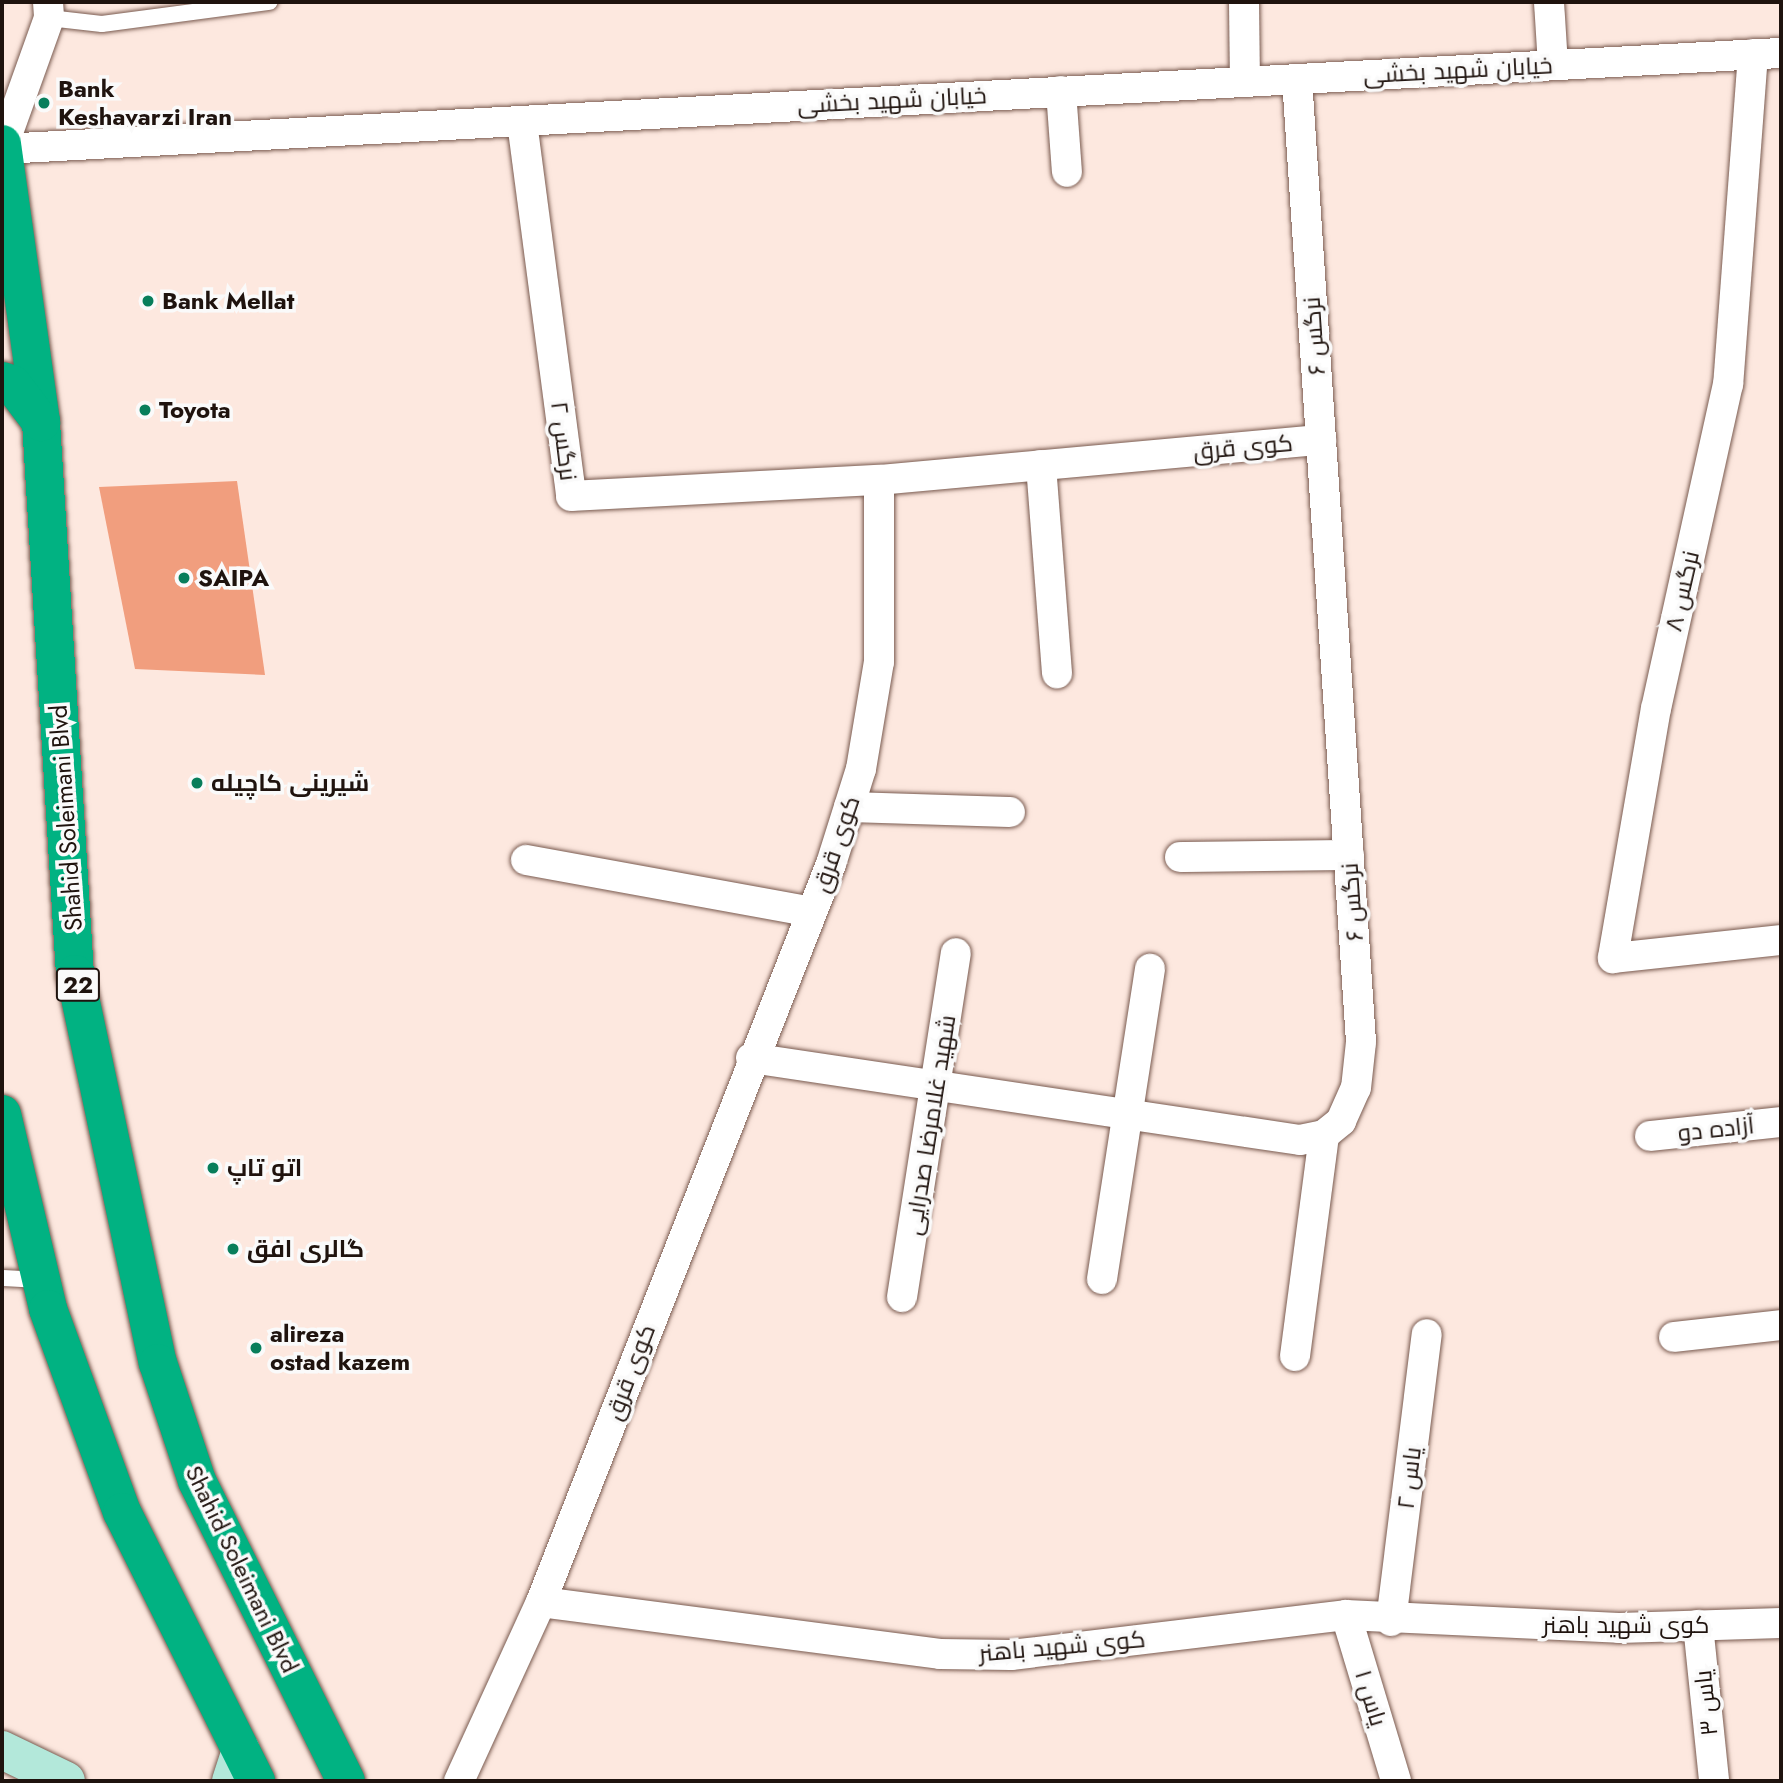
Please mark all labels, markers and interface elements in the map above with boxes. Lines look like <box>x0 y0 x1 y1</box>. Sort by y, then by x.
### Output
street label: خیابان شهید بخشی <box>1363 51 1553 89</box>
place label: Bank Keshavarzi Iran <box>58 75 232 131</box>
street label: خیابان شهید بخشی <box>797 81 987 119</box>
marker: Bank Keshavarzi Iran <box>36 95 52 111</box>
place label: Bank Mellat <box>162 287 294 315</box>
marker: Bank Mellat <box>140 293 156 309</box>
street label: نرگس ۶ <box>1297 296 1331 376</box>
place label: Toyota <box>159 396 231 424</box>
street label: نرگس ۲ <box>545 400 583 482</box>
marker: Toyota <box>137 402 153 418</box>
street label: کوی قرق <box>1192 428 1294 466</box>
street label: نرگس ۸ <box>1659 548 1705 634</box>
place label: SAIPA <box>198 564 269 592</box>
marker: SAIPA <box>176 570 192 586</box>
street label: Shahid Soleimani Blvd <box>44 704 88 932</box>
place label: شیرینی کاچیله <box>211 769 369 797</box>
marker: شیرینی کاچیله <box>189 775 205 791</box>
street label: کوی قرق <box>806 792 866 896</box>
street label: نرگس ۶ <box>1335 862 1369 942</box>
road number: 22 <box>55 966 101 1004</box>
street label: شهید غلامرضا صدرایی <box>898 1013 962 1237</box>
street label: آزاده دو <box>1676 1111 1756 1147</box>
place label: اتو تاپ <box>227 1154 302 1182</box>
marker: اتو تاپ <box>205 1160 221 1176</box>
place label: گالری افق <box>247 1235 364 1263</box>
marker: گالری افق <box>225 1241 241 1257</box>
place label: alireza ostad kazem <box>270 1320 410 1376</box>
street label: کوی قرق <box>599 1320 661 1424</box>
marker: alireza ostad kazem <box>248 1340 264 1356</box>
street label: یاس ۲ <box>1391 1445 1427 1511</box>
street label: Shahid Soleimani Blvd <box>179 1461 305 1677</box>
street label: کوی شهید باهنر <box>1542 1611 1710 1639</box>
street label: کوی شهید باهنر <box>977 1624 1147 1668</box>
street label: یاس ۱ <box>1349 1666 1393 1730</box>
street label: یاس ۳ <box>1688 1669 1724 1737</box>

